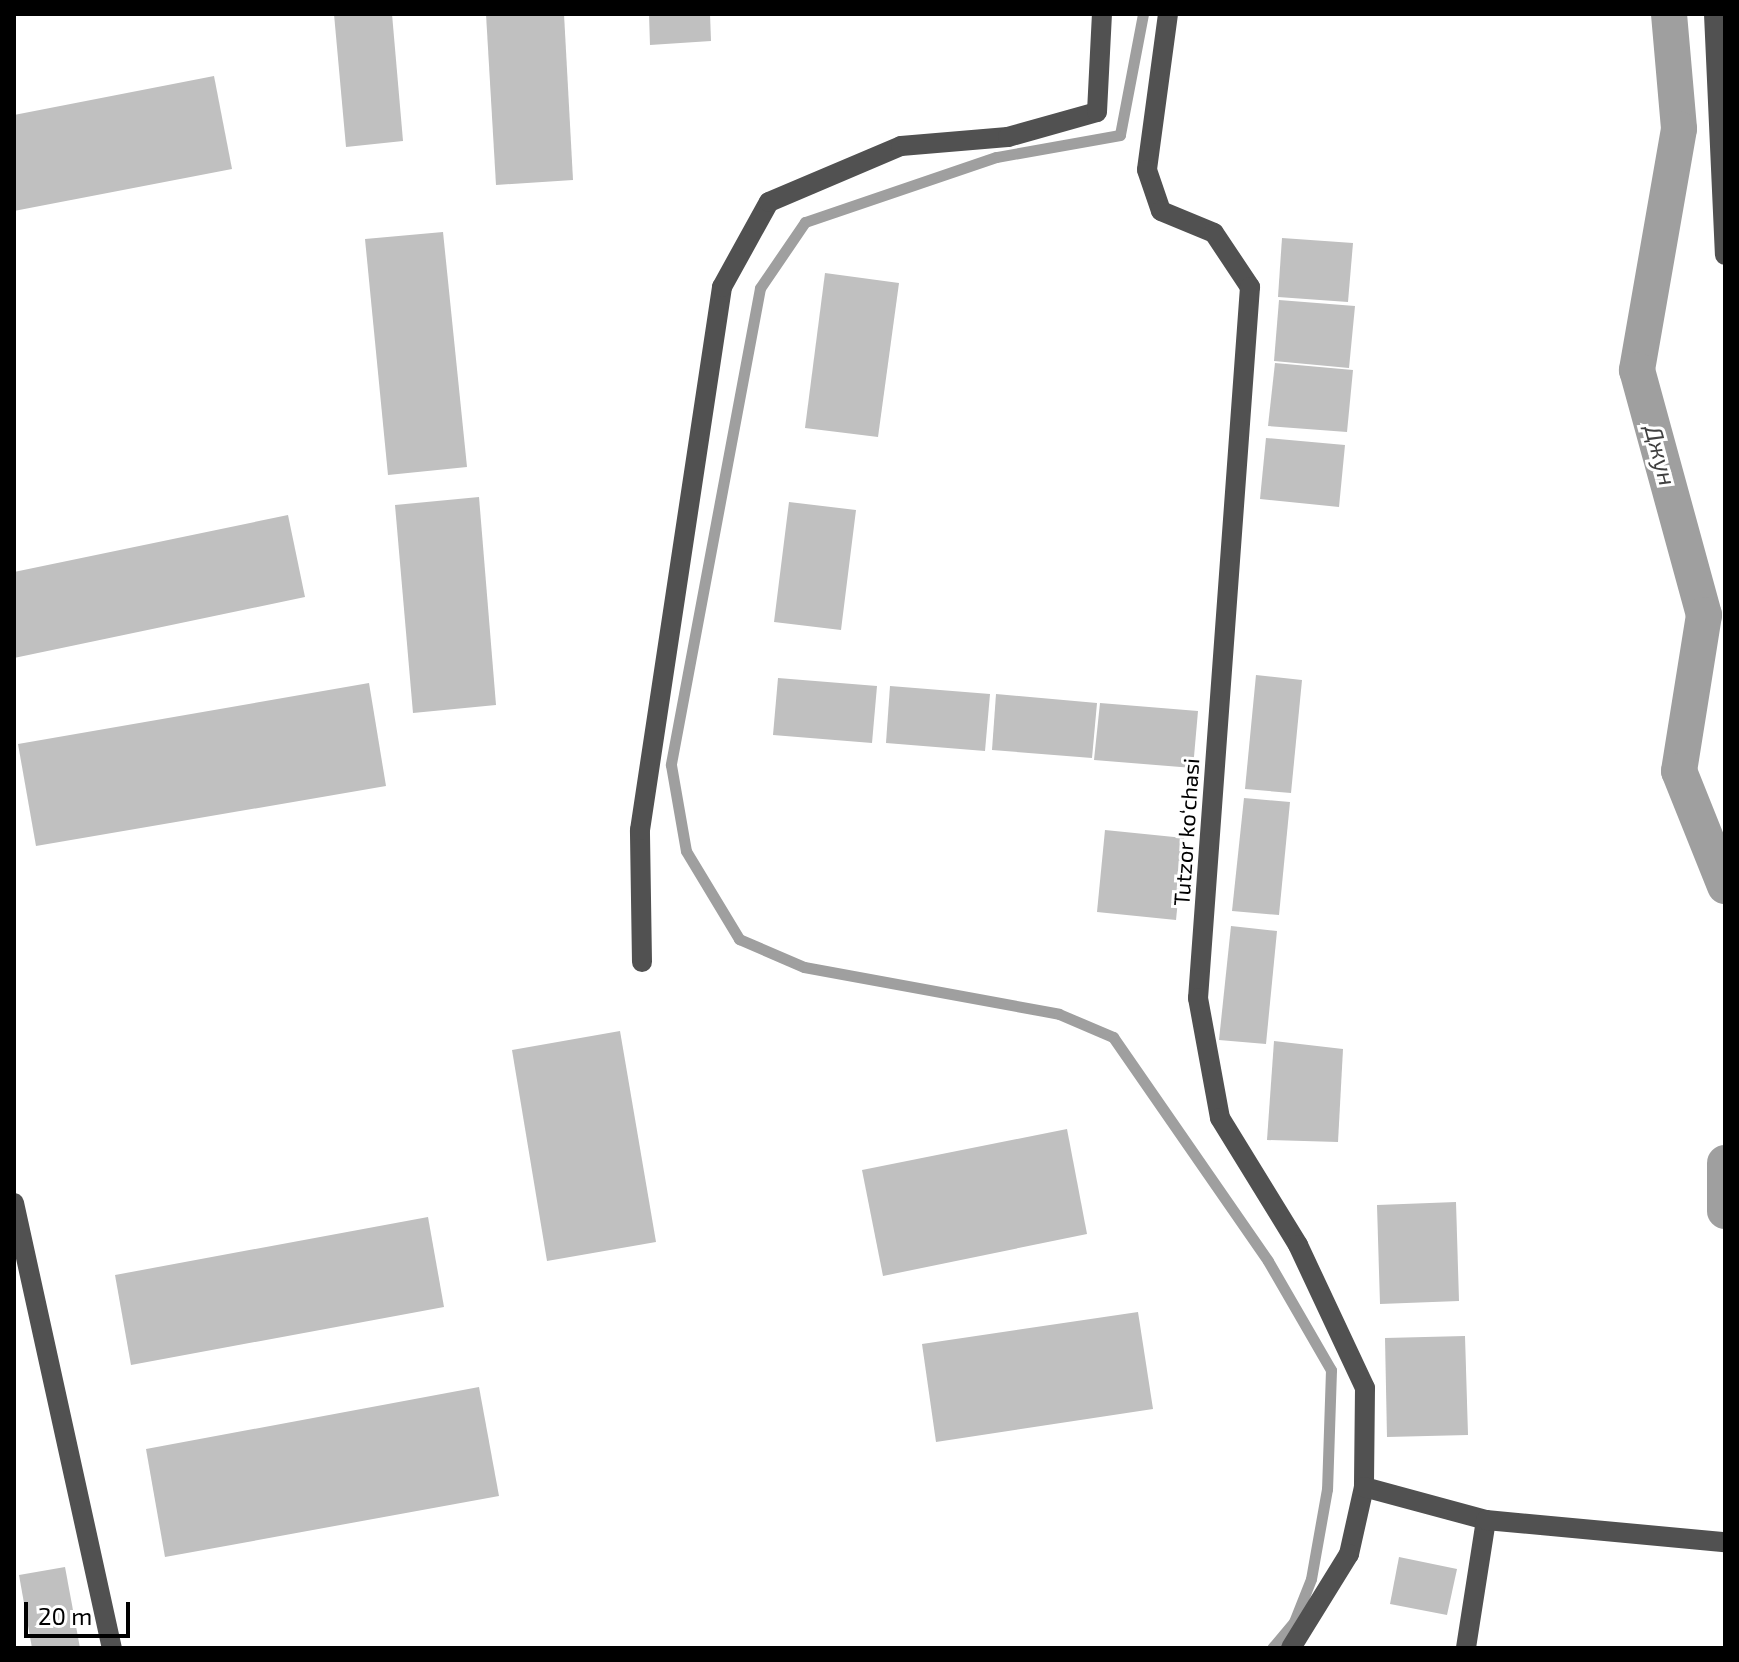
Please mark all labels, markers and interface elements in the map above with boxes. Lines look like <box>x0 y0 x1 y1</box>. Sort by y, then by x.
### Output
water label: Джун <box>1639 422 1683 488</box>
street label: Tutzor ko‘chasi <box>1168 757 1204 907</box>
scale bar <box>28 1586 134 1636</box>
text: 20 m <box>38 1601 92 1630</box>

